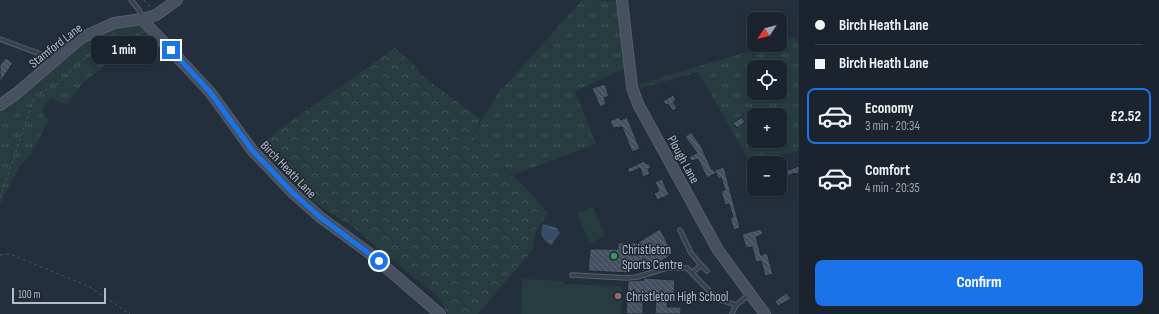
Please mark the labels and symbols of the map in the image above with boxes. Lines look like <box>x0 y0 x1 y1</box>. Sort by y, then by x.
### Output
north arrow <box>747 12 787 52</box>
street label: Stamford Lane <box>26 20 85 72</box>
callout: 1 min <box>91 36 157 64</box>
route end <box>162 41 180 59</box>
street label: Plough Lane <box>663 133 703 186</box>
street label: Birch Heath Lane <box>257 138 320 202</box>
place label: Christleton Sports Centre <box>622 242 683 273</box>
marker: Christleton Sports Centre <box>609 251 619 261</box>
route start <box>370 252 388 270</box>
scale bar <box>12 286 106 305</box>
place label: Christleton High School <box>626 289 729 305</box>
marker: Christleton High School <box>613 291 623 301</box>

